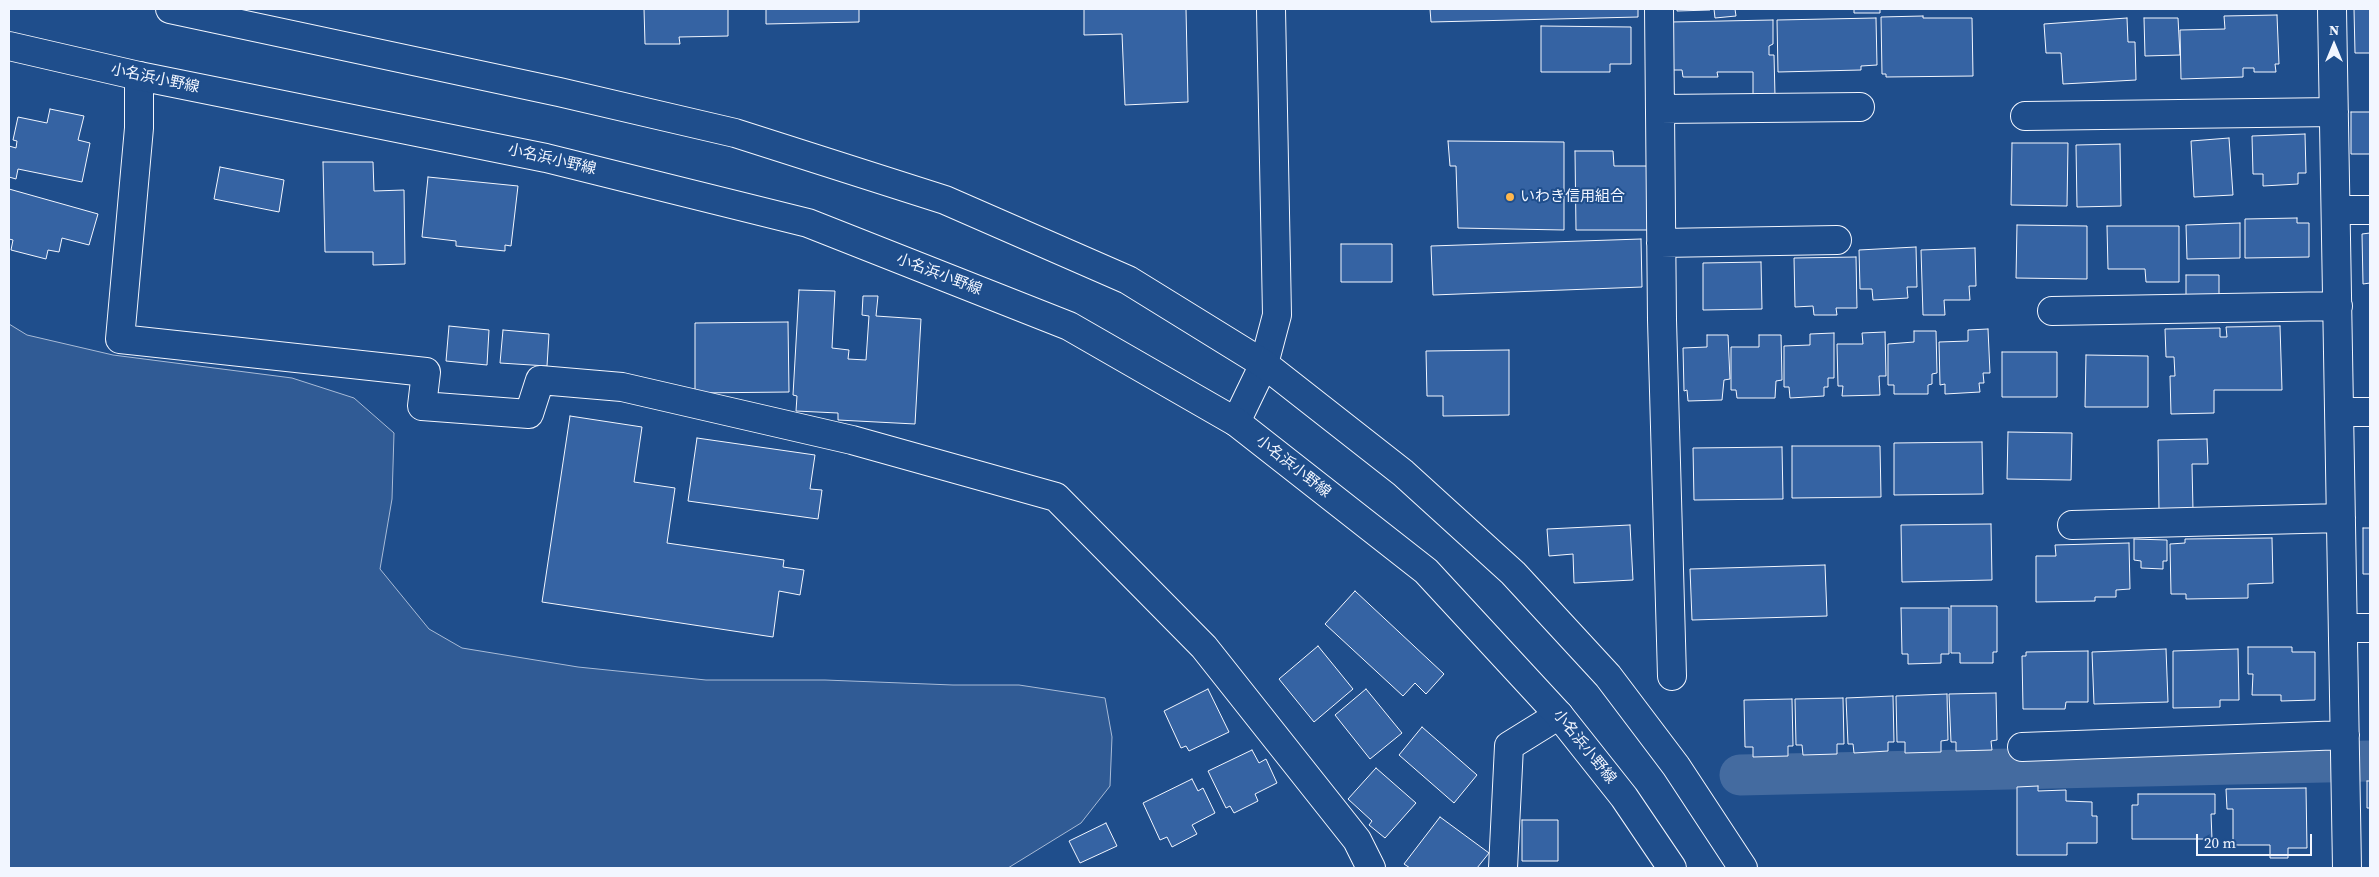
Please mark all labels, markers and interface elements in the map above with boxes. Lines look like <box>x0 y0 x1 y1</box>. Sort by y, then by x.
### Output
north arrow <box>2309 20 2359 70</box>
text: N <box>2329 20 2339 40</box>
street label: 小名浜小野線 <box>109 61 201 97</box>
street label: 小名浜小野線 <box>506 141 598 179</box>
place label: いわき信用組合 <box>1520 188 1625 206</box>
marker: いわき信用組合 <box>1504 191 1516 203</box>
street label: 小名浜小野線 <box>894 250 984 300</box>
street label: 小名浜小野線 <box>1252 432 1334 502</box>
street label: 小名浜小野線 <box>1549 706 1619 788</box>
scale bar <box>2199 824 2315 856</box>
text: 20 m <box>2204 832 2236 853</box>

